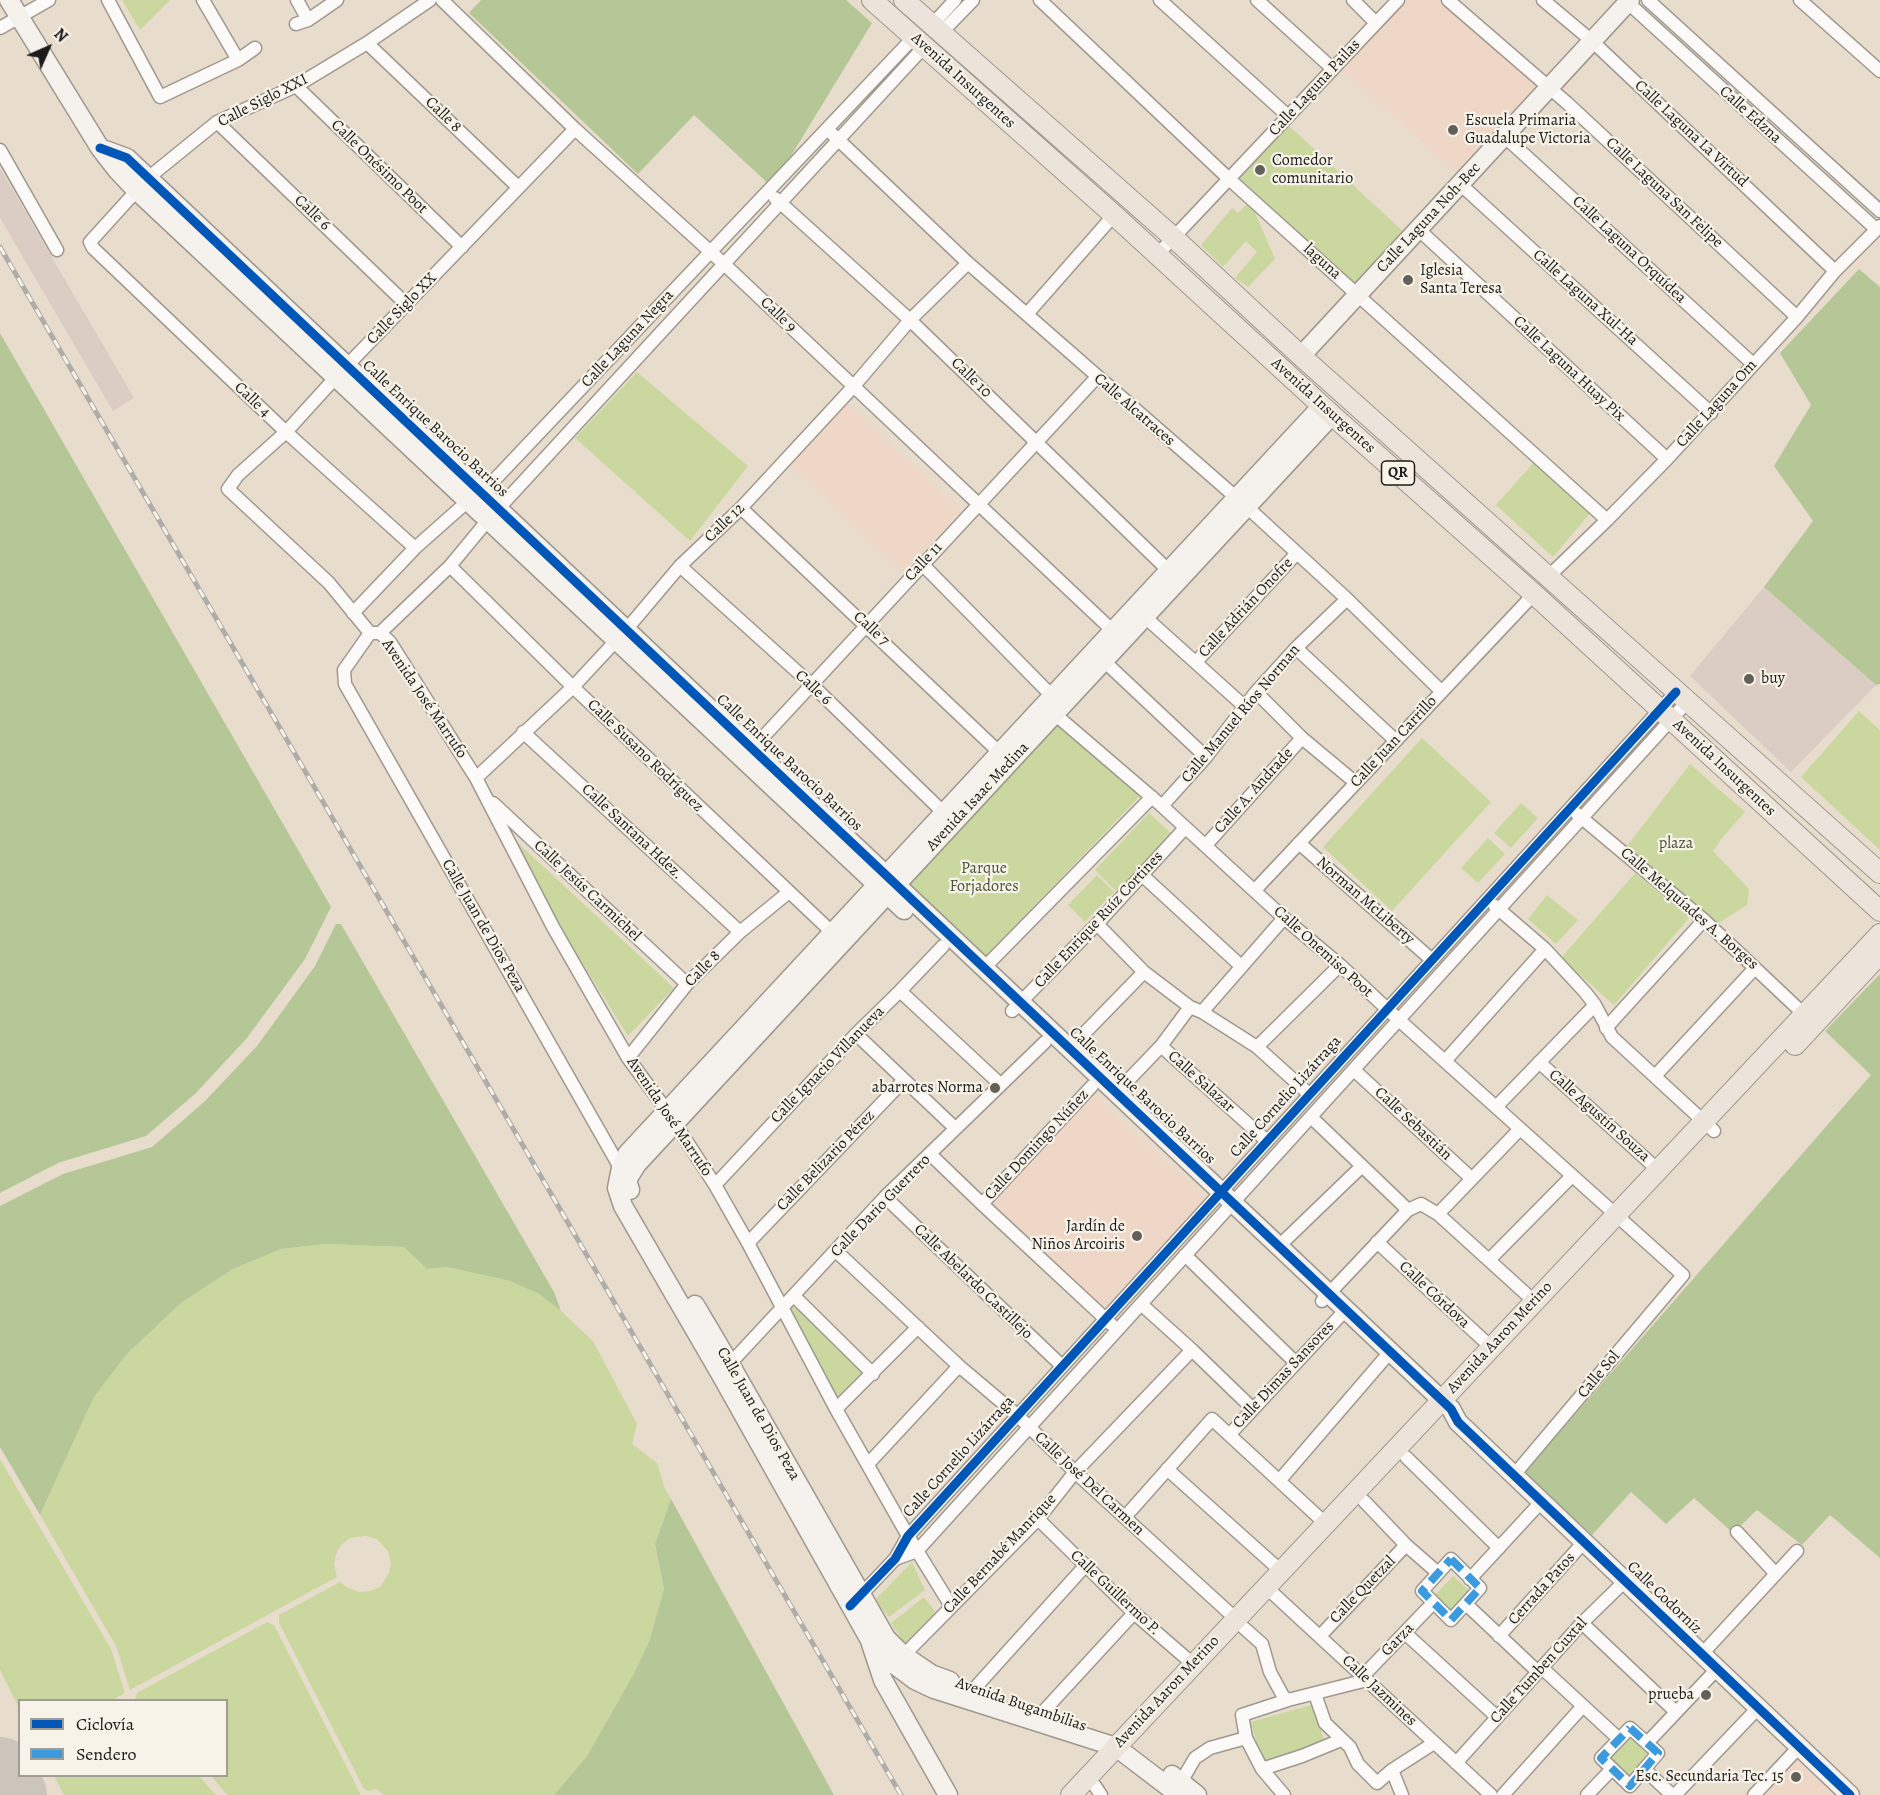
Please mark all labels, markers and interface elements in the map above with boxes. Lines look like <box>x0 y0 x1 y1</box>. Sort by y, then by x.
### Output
north arrow <box>18 18 78 78</box>
text: N <box>49 23 73 47</box>
street label: Avenida Insurgentes <box>907 29 1019 133</box>
street label: Calle Laguna Pailas <box>1265 36 1365 140</box>
street label: Calle Siglo XXI <box>215 70 311 132</box>
street label: Calle Laguna La Virtud <box>1630 76 1752 192</box>
street label: Calle Edzna <box>1715 82 1785 148</box>
street label: Calle 8 <box>421 93 465 137</box>
place label: Escuela Primaria Guadalupe Victoria <box>1465 111 1591 149</box>
street label: Calle Onésimo Poot <box>327 116 431 218</box>
marker: Escuela Primaria Guadalupe Victoria <box>1446 123 1460 137</box>
street label: Calle Laguna San Felipe <box>1601 134 1727 252</box>
place label: Comedor comunitario <box>1272 151 1353 189</box>
street label: Calle Laguna Noh-Bec <box>1373 159 1485 277</box>
marker: Comedor comunitario <box>1253 163 1267 177</box>
street label: Calle 6 <box>290 191 334 235</box>
street label: Calle Laguna Orquídea <box>1568 192 1690 308</box>
street label: laguna <box>1299 240 1345 284</box>
street label: Calle Laguna Xul-Ha <box>1528 246 1642 350</box>
place label: Iglesia Santa Teresa <box>1420 261 1502 299</box>
street label: Calle Siglo XX <box>363 269 441 349</box>
marker: Iglesia Santa Teresa <box>1401 273 1415 287</box>
street label: Calle Laguna Negra <box>578 286 678 392</box>
street label: Calle 9 <box>756 293 800 337</box>
street label: Calle Laguna Huay Pix <box>1509 312 1629 426</box>
street label: Calle 10 <box>946 354 996 402</box>
street label: Avenida Insurgentes <box>1267 354 1379 458</box>
street label: Calle Enrique Barocio Barrios <box>358 356 512 502</box>
street label: Calle Laguna Om <box>1673 356 1761 452</box>
street label: Calle Alcatraces <box>1089 369 1179 451</box>
street label: Calle 4 <box>230 378 274 422</box>
road number: QR <box>1382 461 1414 485</box>
street label: Calle 12 <box>701 499 749 547</box>
street label: Calle 11 <box>901 538 947 586</box>
street label: Calle Adrián Onofre <box>1195 554 1297 662</box>
street label: Calle 7 <box>849 608 893 650</box>
street label: Avenida José Marrufo <box>377 636 471 762</box>
street label: Calle Manuel Ríos Norman <box>1178 641 1304 787</box>
street label: Calle 6 <box>791 666 835 710</box>
place label: buy <box>1761 669 1785 689</box>
marker: buy <box>1742 672 1756 686</box>
street label: Calle Enrique Barocio Barrios <box>712 690 866 836</box>
street label: Calle Juan Carrillo <box>1347 692 1441 792</box>
street label: Calle Susano Rodríguez <box>583 696 707 816</box>
street label: Avenida Insurgentes <box>1668 715 1780 821</box>
street label: Avenida Isaac Medina <box>923 739 1033 855</box>
street label: Calle A. Andrade <box>1211 744 1297 838</box>
street label: Calle Santana Hdez. <box>577 780 687 884</box>
park label: plaza <box>1659 834 1693 854</box>
street label: Calle Jesús Carmichel <box>529 836 645 946</box>
street label: Calle Melquíades A. Borges <box>1616 844 1762 974</box>
street label: Calle Enrique Ruíz Cortines <box>1031 848 1167 992</box>
street label: Norman McLiberty <box>1312 853 1418 949</box>
street label: Calle Juan de Dios Peza <box>437 856 529 996</box>
park label: Parque Forjadores <box>949 859 1019 897</box>
street label: Calle Onemiso Poot <box>1269 902 1377 1002</box>
street label: Calle 8 <box>681 947 725 991</box>
street label: Calle Ignacio Villanueva <box>767 1002 889 1128</box>
street label: Calle Enrique Barocio Barrios <box>1065 1023 1219 1169</box>
street label: Calle Cornelio Lizárraga <box>1226 1032 1346 1162</box>
street label: Calle Salazar <box>1164 1047 1238 1117</box>
street label: Avenida José Marrufo <box>622 1054 716 1180</box>
street label: Calle Agustín Souza <box>1544 1066 1654 1166</box>
place label: abarrotes Norma <box>872 1078 983 1098</box>
marker: abarrotes Norma <box>988 1081 1002 1095</box>
street label: Calle Sebastián <box>1370 1083 1456 1165</box>
street label: Calle Domingo Núñez <box>981 1086 1093 1204</box>
street label: Calle Belizario Pérez <box>773 1107 879 1215</box>
street label: Calle Dario Guerrero <box>827 1151 935 1261</box>
place label: Jardín de Niños Arcoiris <box>1031 1217 1125 1255</box>
street label: Calle Abelardo Castillejo <box>910 1220 1036 1344</box>
marker: Jardín de Niños Arcoiris <box>1130 1229 1144 1243</box>
street label: Calle Córdova <box>1395 1257 1473 1333</box>
street label: Avenida Aaron Merino <box>1443 1278 1557 1398</box>
street label: Calle Dimas Sansores <box>1229 1317 1339 1433</box>
street label: Calle Juan de Dios Peza <box>712 1344 804 1484</box>
street label: Calle Sol <box>1574 1348 1624 1402</box>
street label: Calle Cornelio Lizárraga <box>899 1392 1019 1522</box>
street label: Calle José Del Carmen <box>1030 1428 1148 1540</box>
street label: Calle Bernabé Manrique <box>939 1490 1061 1618</box>
street label: Calle Guillermo P. <box>1066 1546 1164 1640</box>
street label: Cerrada Patos <box>1504 1549 1580 1629</box>
street label: Calle Quetzal <box>1326 1552 1400 1628</box>
street label: Calle Codorníz <box>1623 1558 1705 1638</box>
street label: Calle Tumben Cuxtal <box>1486 1614 1592 1728</box>
street label: Garza <box>1378 1619 1418 1661</box>
street label: Avenida Aaron Merino <box>1110 1632 1224 1752</box>
street label: Calle Jazmines <box>1338 1651 1420 1731</box>
street label: Avenida Bugambilias <box>953 1674 1089 1736</box>
place label: prueba <box>1648 1685 1694 1705</box>
marker: prueba <box>1699 1688 1713 1702</box>
legend <box>18 1699 228 1777</box>
text: Ciclovía <box>76 1712 134 1736</box>
text: Sendero <box>76 1742 137 1766</box>
place label: Esc. Secundaria Tec. 15 <box>1635 1767 1784 1787</box>
marker: Esc. Secundaria Tec. 15 <box>1789 1770 1803 1784</box>

